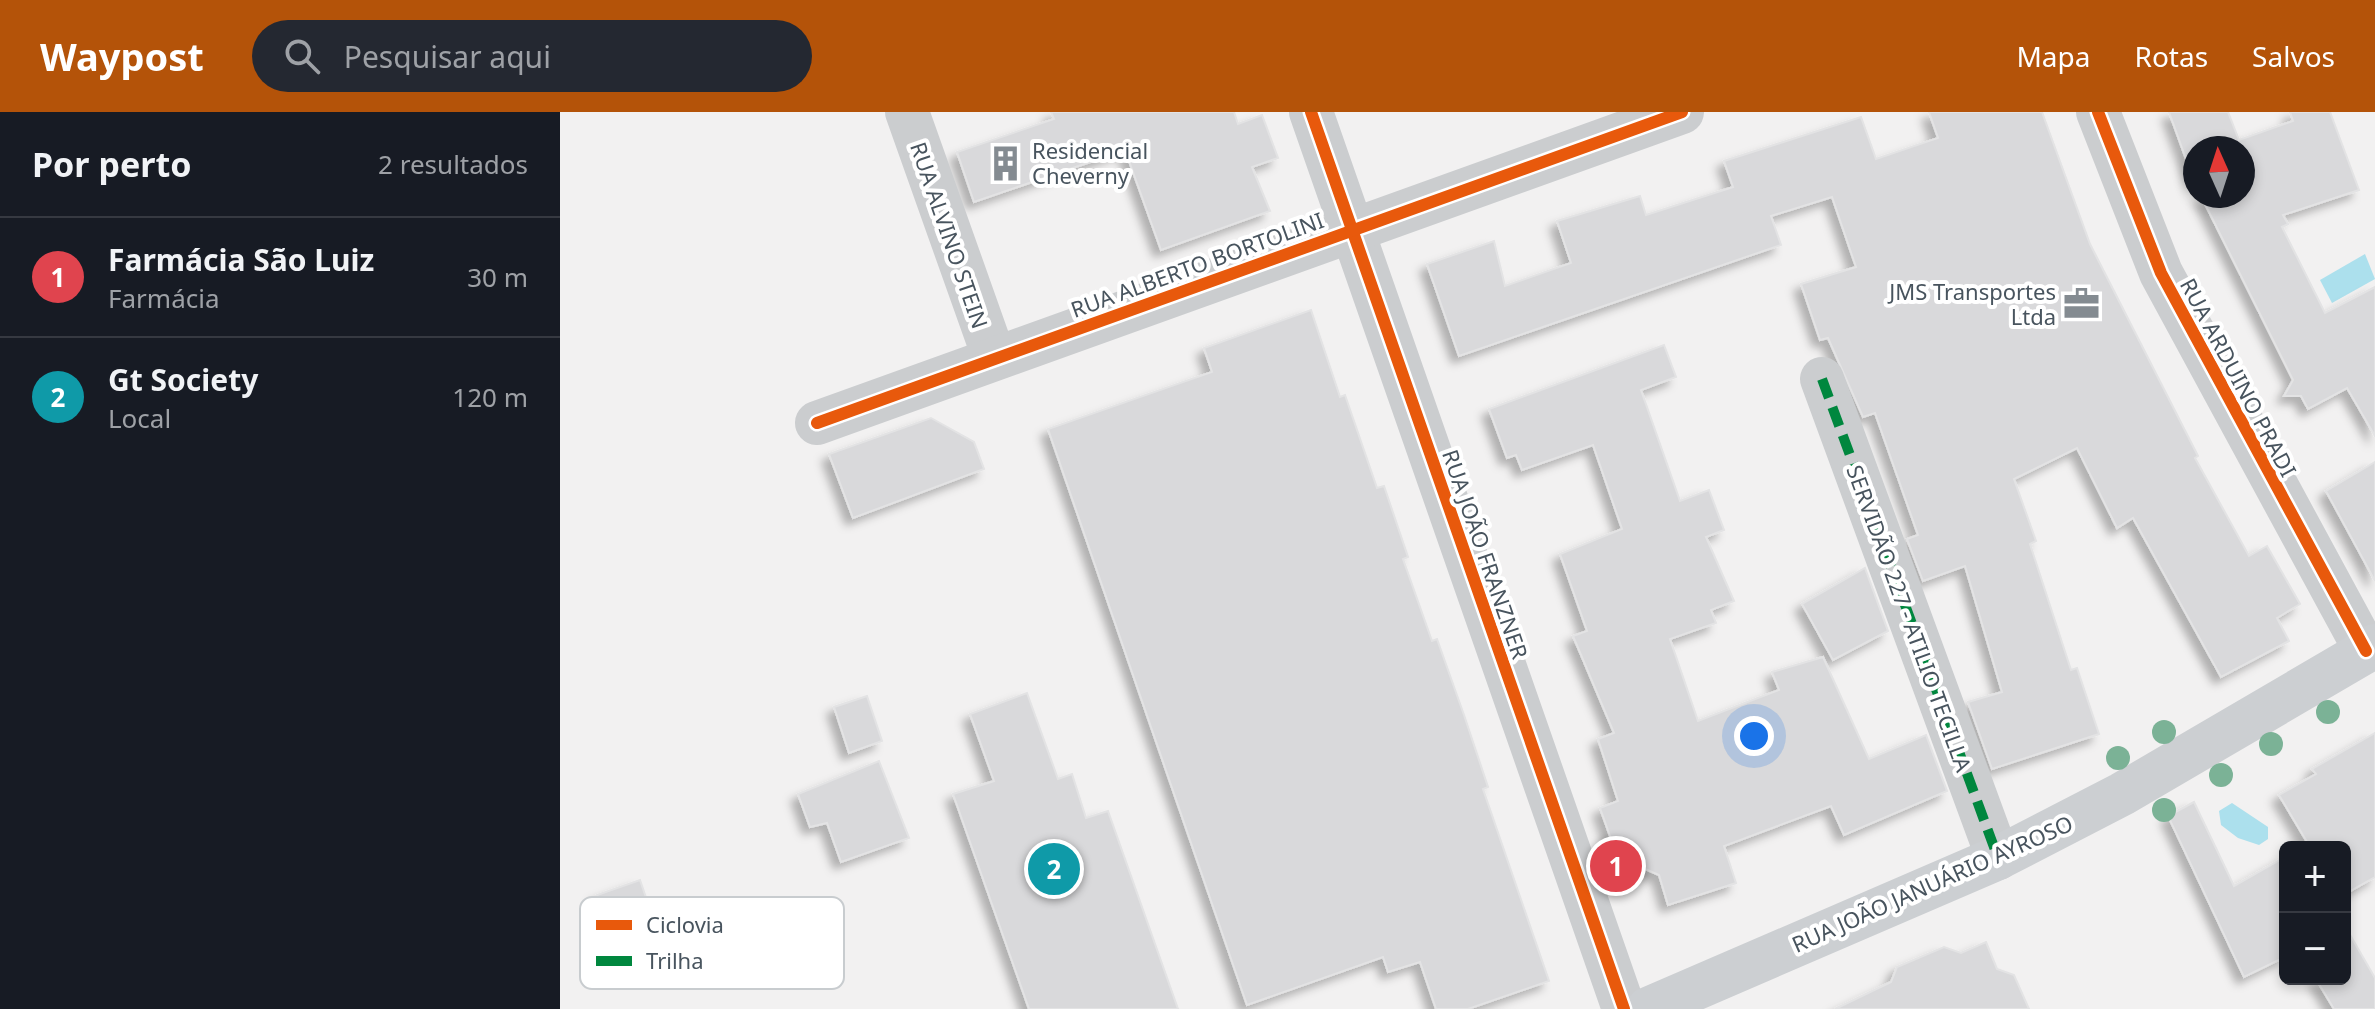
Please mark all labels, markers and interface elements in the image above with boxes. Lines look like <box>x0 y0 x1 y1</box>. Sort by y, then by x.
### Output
search box <box>252 20 812 92</box>
text: Waypost <box>40 30 204 82</box>
icon: search <box>280 34 324 78</box>
text: Pesquisar aqui <box>344 36 551 77</box>
text: Mapa <box>2016 37 2091 75</box>
text: Rotas <box>2135 37 2208 75</box>
text: Salvos <box>2252 37 2335 75</box>
place label: Residencial Cheverny <box>1032 135 1148 190</box>
north arrow <box>2183 136 2255 208</box>
street label: RUA ALVINO STEIN <box>904 138 996 332</box>
text: Por perto <box>32 141 191 187</box>
building icon: Residencial Cheverny <box>987 144 1025 182</box>
text: 2 resultados <box>378 146 528 182</box>
street label: RUA ALBERTO BORTOLINI <box>1066 204 1328 324</box>
text: Farmácia São Luiz <box>108 239 374 280</box>
text: 1 <box>51 259 65 295</box>
text: 30 m <box>467 259 528 295</box>
street label: RUA ARDUINO PRADI <box>2174 272 2304 482</box>
place label: JMS Transportes Ltda <box>1887 276 2056 331</box>
text: Farmácia <box>108 280 220 316</box>
office icon: JMS Transportes Ltda <box>2063 285 2101 323</box>
text: Gt Society <box>108 359 258 400</box>
text: 2 <box>51 379 65 415</box>
text: 120 m <box>452 379 528 415</box>
text: Local <box>108 400 171 436</box>
street label: RUA JOÃO FRANZNER <box>1436 445 1536 663</box>
street label: SERVIDÃO 227 - ATILIO TECILLA <box>1840 461 1980 776</box>
your location <box>1734 716 1774 756</box>
street label: RUA JOÃO JANUÁRIO AYROSO <box>1787 807 2077 959</box>
pin: 1 <box>1590 836 1642 896</box>
pin: 2 <box>1028 839 1080 899</box>
map controls <box>2279 841 2351 985</box>
button: + <box>2279 841 2351 913</box>
legend <box>580 897 844 989</box>
text: Ciclovia <box>646 909 724 939</box>
button: − <box>2279 913 2351 985</box>
text: Trilha <box>646 945 704 975</box>

